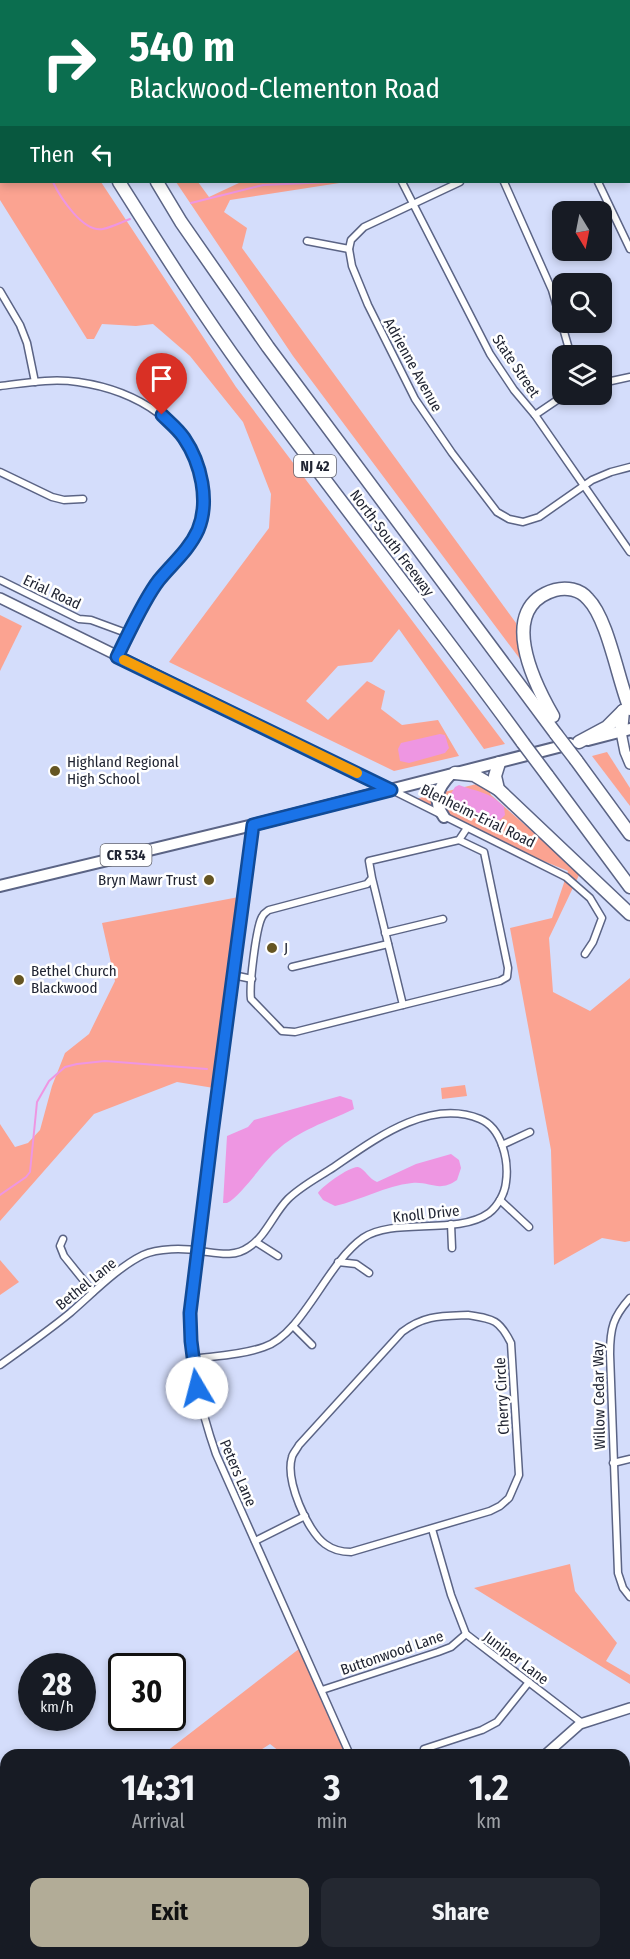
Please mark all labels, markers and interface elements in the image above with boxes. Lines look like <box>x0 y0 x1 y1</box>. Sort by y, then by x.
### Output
text: 540 m <box>129 22 235 72</box>
icon: right <box>30 24 108 102</box>
text: Blackwood-Clementon Road <box>129 73 440 105</box>
icon: left <box>86 138 119 171</box>
text: Then <box>30 141 74 168</box>
north arrow <box>552 201 612 261</box>
map controls <box>552 201 612 405</box>
button: search <box>552 273 612 333</box>
street label: Adrienne Avenue <box>380 315 446 415</box>
street label: State Street <box>488 331 544 401</box>
button: layers <box>552 345 612 405</box>
pin <box>136 353 187 415</box>
icon: arrive <box>145 362 178 395</box>
road number: NJ 42 <box>294 455 336 477</box>
street label: North-South Freeway <box>346 486 438 600</box>
street label: Erial Road <box>20 571 84 613</box>
place label: Highland Regional High School <box>67 753 179 788</box>
marker: Highland Regional High School <box>48 764 62 778</box>
street label: Blenheim-Erial Road <box>418 780 538 852</box>
road number: CR 534 <box>100 844 152 866</box>
place label: Bryn Mawr Trust <box>98 871 197 889</box>
marker: Bryn Mawr Trust <box>202 873 216 887</box>
place label: J <box>284 939 288 957</box>
marker: J <box>265 941 279 955</box>
place label: Bethel Church Blackwood <box>31 962 117 997</box>
marker: Bethel Church Blackwood <box>12 973 26 987</box>
street label: Knoll Drive <box>392 1202 460 1226</box>
street label: Bethel Lane <box>52 1254 120 1314</box>
street label: Willow Cedar Way <box>589 1342 609 1450</box>
position arrow <box>165 1356 229 1420</box>
street label: Cherry Circle <box>491 1357 513 1435</box>
street label: Peters Lane <box>216 1437 260 1509</box>
street label: Buttonwood Lane <box>338 1627 446 1679</box>
street label: Juniper Lane <box>480 1628 552 1688</box>
speed limit sign: 30 <box>108 1653 186 1731</box>
text: 28 <box>42 1667 72 1703</box>
text: km/h <box>40 1698 74 1716</box>
text: 14:31 <box>121 1766 195 1810</box>
text: 3 <box>323 1766 340 1810</box>
text: 1.2 <box>469 1766 509 1810</box>
text: Arrival <box>132 1809 185 1833</box>
text: min <box>316 1809 347 1833</box>
text: km <box>476 1809 501 1833</box>
button: Exit <box>30 1878 309 1947</box>
button: Share <box>321 1878 600 1947</box>

